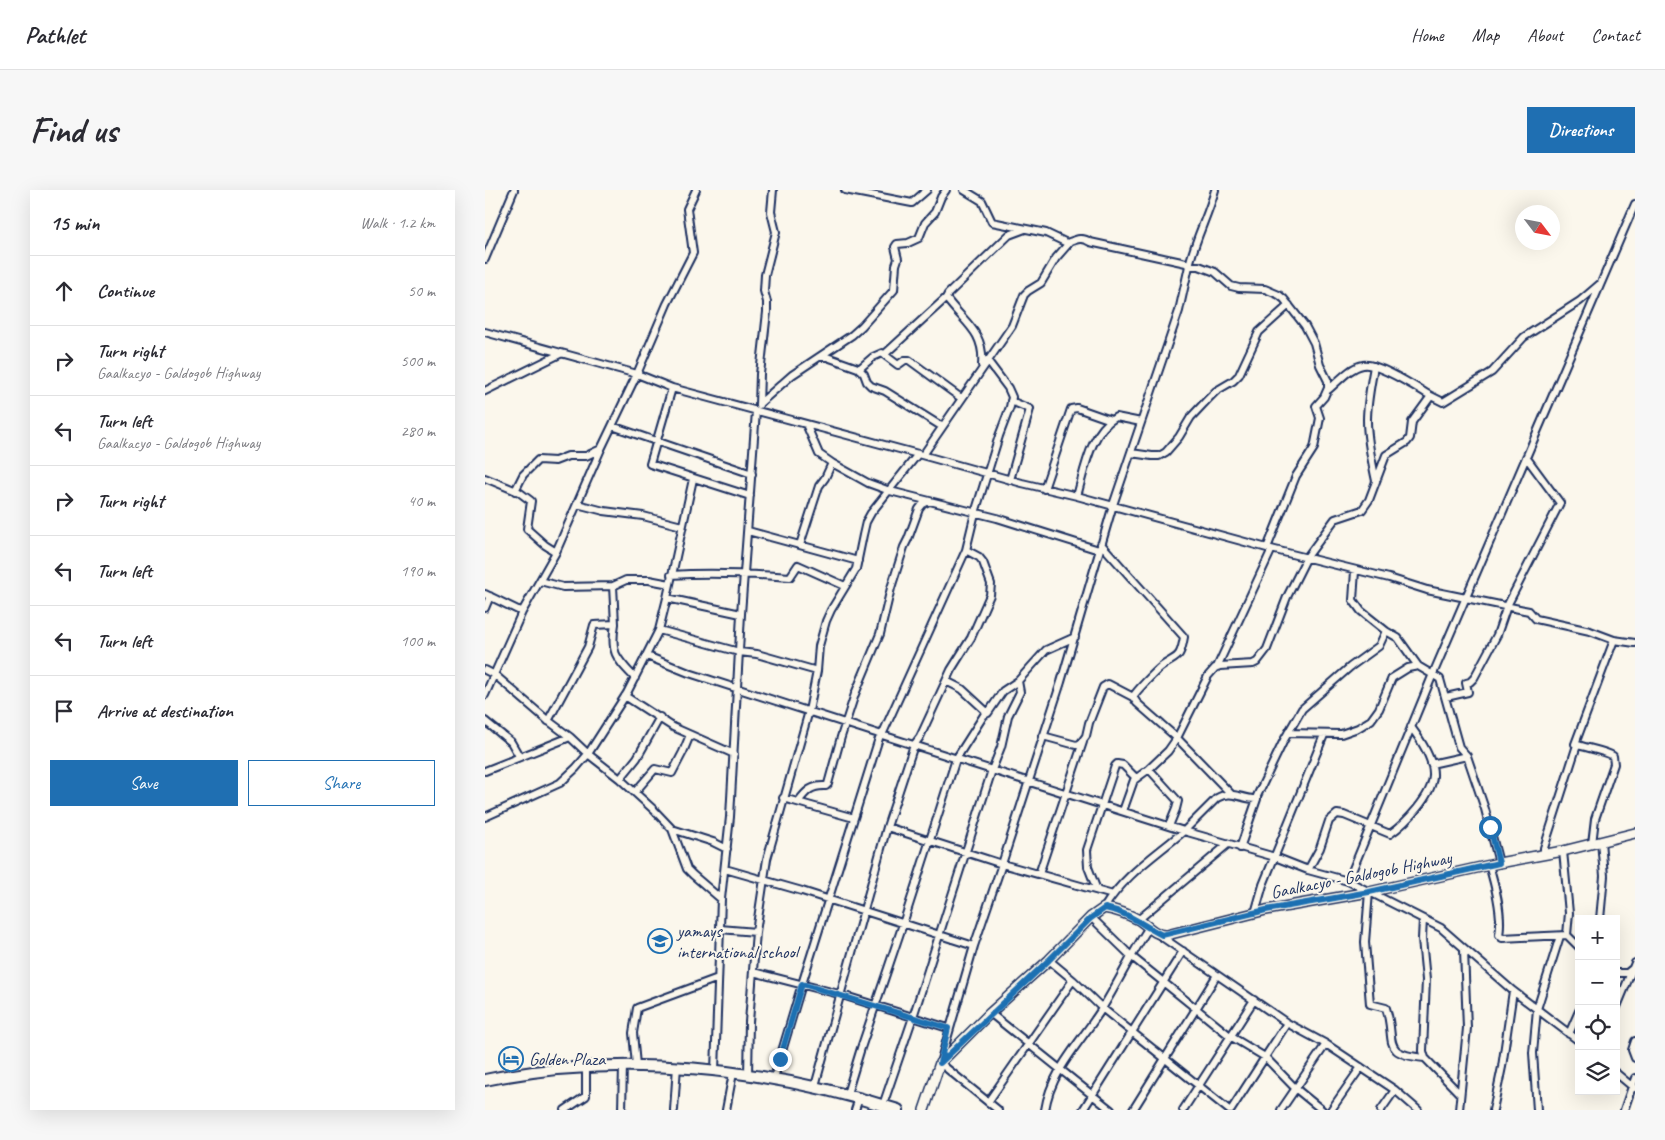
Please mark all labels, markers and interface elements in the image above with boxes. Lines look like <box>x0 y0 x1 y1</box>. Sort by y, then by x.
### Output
text: Pathlet <box>25 20 85 50</box>
text: Home <box>1411 24 1444 46</box>
text: Map <box>1472 24 1499 46</box>
text: About <box>1527 24 1563 46</box>
text: Contact <box>1591 24 1640 46</box>
button: Directions <box>1527 107 1635 153</box>
text: Find us <box>30 108 117 153</box>
north arrow <box>1515 205 1560 250</box>
text: 15 min <box>50 210 99 236</box>
text: Walk · 1.2 km <box>360 213 435 233</box>
icon: ahead <box>50 277 78 305</box>
text: Continue <box>97 279 154 303</box>
text: 50 m <box>408 281 435 301</box>
text: Turn right <box>97 339 164 363</box>
icon: right <box>50 347 78 375</box>
text: 500 m <box>401 351 435 371</box>
text: Gaalkacyo - Galdogob Highway <box>97 363 260 383</box>
text: Turn left <box>97 409 152 433</box>
icon: left <box>50 417 78 445</box>
text: 280 m <box>401 421 435 441</box>
text: Gaalkacyo - Galdogob Highway <box>97 433 260 453</box>
icon: right <box>50 487 78 515</box>
text: Turn right <box>97 489 164 513</box>
text: 40 m <box>408 491 435 511</box>
icon: left <box>50 557 78 585</box>
text: Turn left <box>97 559 152 583</box>
text: 190 m <box>401 561 435 581</box>
icon: left <box>50 627 78 655</box>
text: Turn left <box>97 629 152 653</box>
text: 100 m <box>401 631 435 651</box>
icon: arrive <box>50 697 78 725</box>
text: Arrive at destination <box>97 699 233 723</box>
button: Save <box>50 760 238 806</box>
button: Share <box>248 760 435 806</box>
route start <box>1479 816 1502 839</box>
street label: Gaalkacyo - Galdogob Highway <box>1269 846 1455 903</box>
map controls <box>1575 915 1620 1095</box>
button: + <box>1575 915 1620 960</box>
place label: yamays international school <box>676 920 801 963</box>
school or university icon: yamays international school <box>647 928 673 954</box>
button: − <box>1575 960 1620 1005</box>
button: locate <box>1575 1005 1620 1050</box>
hotel icon: Golden Plaza <box>498 1046 524 1072</box>
place label: Golden Plaza <box>529 1048 606 1070</box>
route end <box>769 1048 792 1071</box>
button: layers <box>1575 1050 1620 1095</box>

